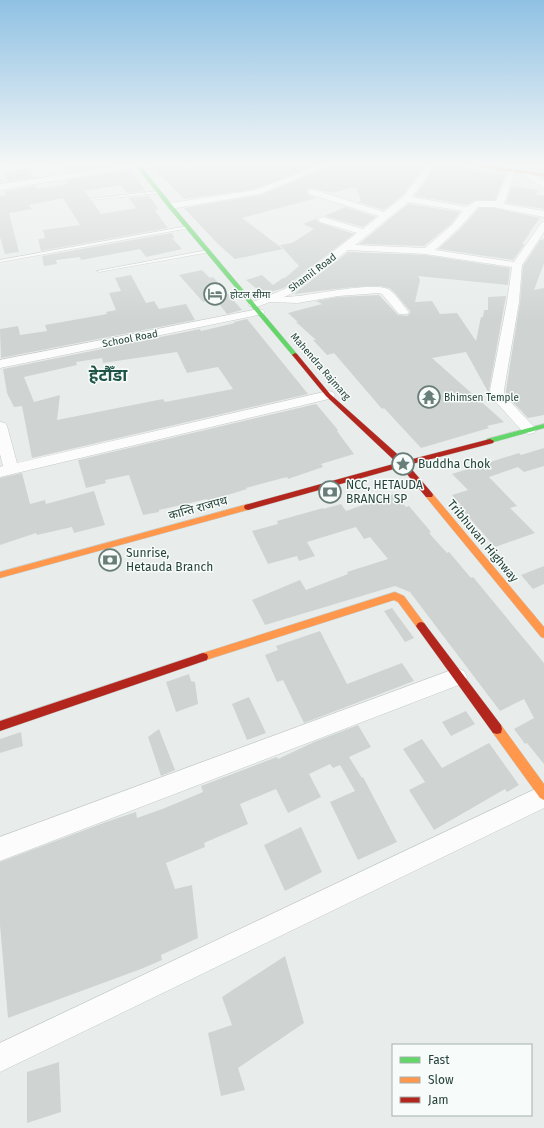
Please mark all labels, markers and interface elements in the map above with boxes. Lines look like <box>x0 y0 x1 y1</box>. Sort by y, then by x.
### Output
street label: Shamil Road <box>286 251 339 295</box>
hotel icon: होटल सीमा <box>202 281 228 307</box>
place label: होटल सीमा <box>230 289 271 301</box>
street label: School Road <box>101 328 159 350</box>
street label: Mahendra Rajmarg <box>288 331 353 403</box>
district label: हेटौँडा <box>89 365 128 386</box>
temple icon: Bhimsen Temple <box>416 384 442 410</box>
place label: Bhimsen Temple <box>444 392 519 404</box>
place icon: Buddha Chok <box>390 451 416 477</box>
place label: Buddha Chok <box>418 457 491 471</box>
place label: NCC, HETAUDA BRANCH SP <box>346 478 423 506</box>
bank icon: NCC, HETAUDA BRANCH SP <box>317 479 343 505</box>
street label: कान्ति राजपथ <box>167 492 229 523</box>
street label: Tribhuvan Highway <box>445 497 522 585</box>
place label: Sunrise, Hetauda Branch <box>126 546 213 574</box>
bank icon: Sunrise, Hetauda Branch <box>97 547 123 573</box>
legend <box>392 1044 532 1116</box>
text: Fast <box>428 1053 450 1067</box>
text: Slow <box>428 1073 454 1087</box>
text: Jam <box>428 1093 448 1107</box>

